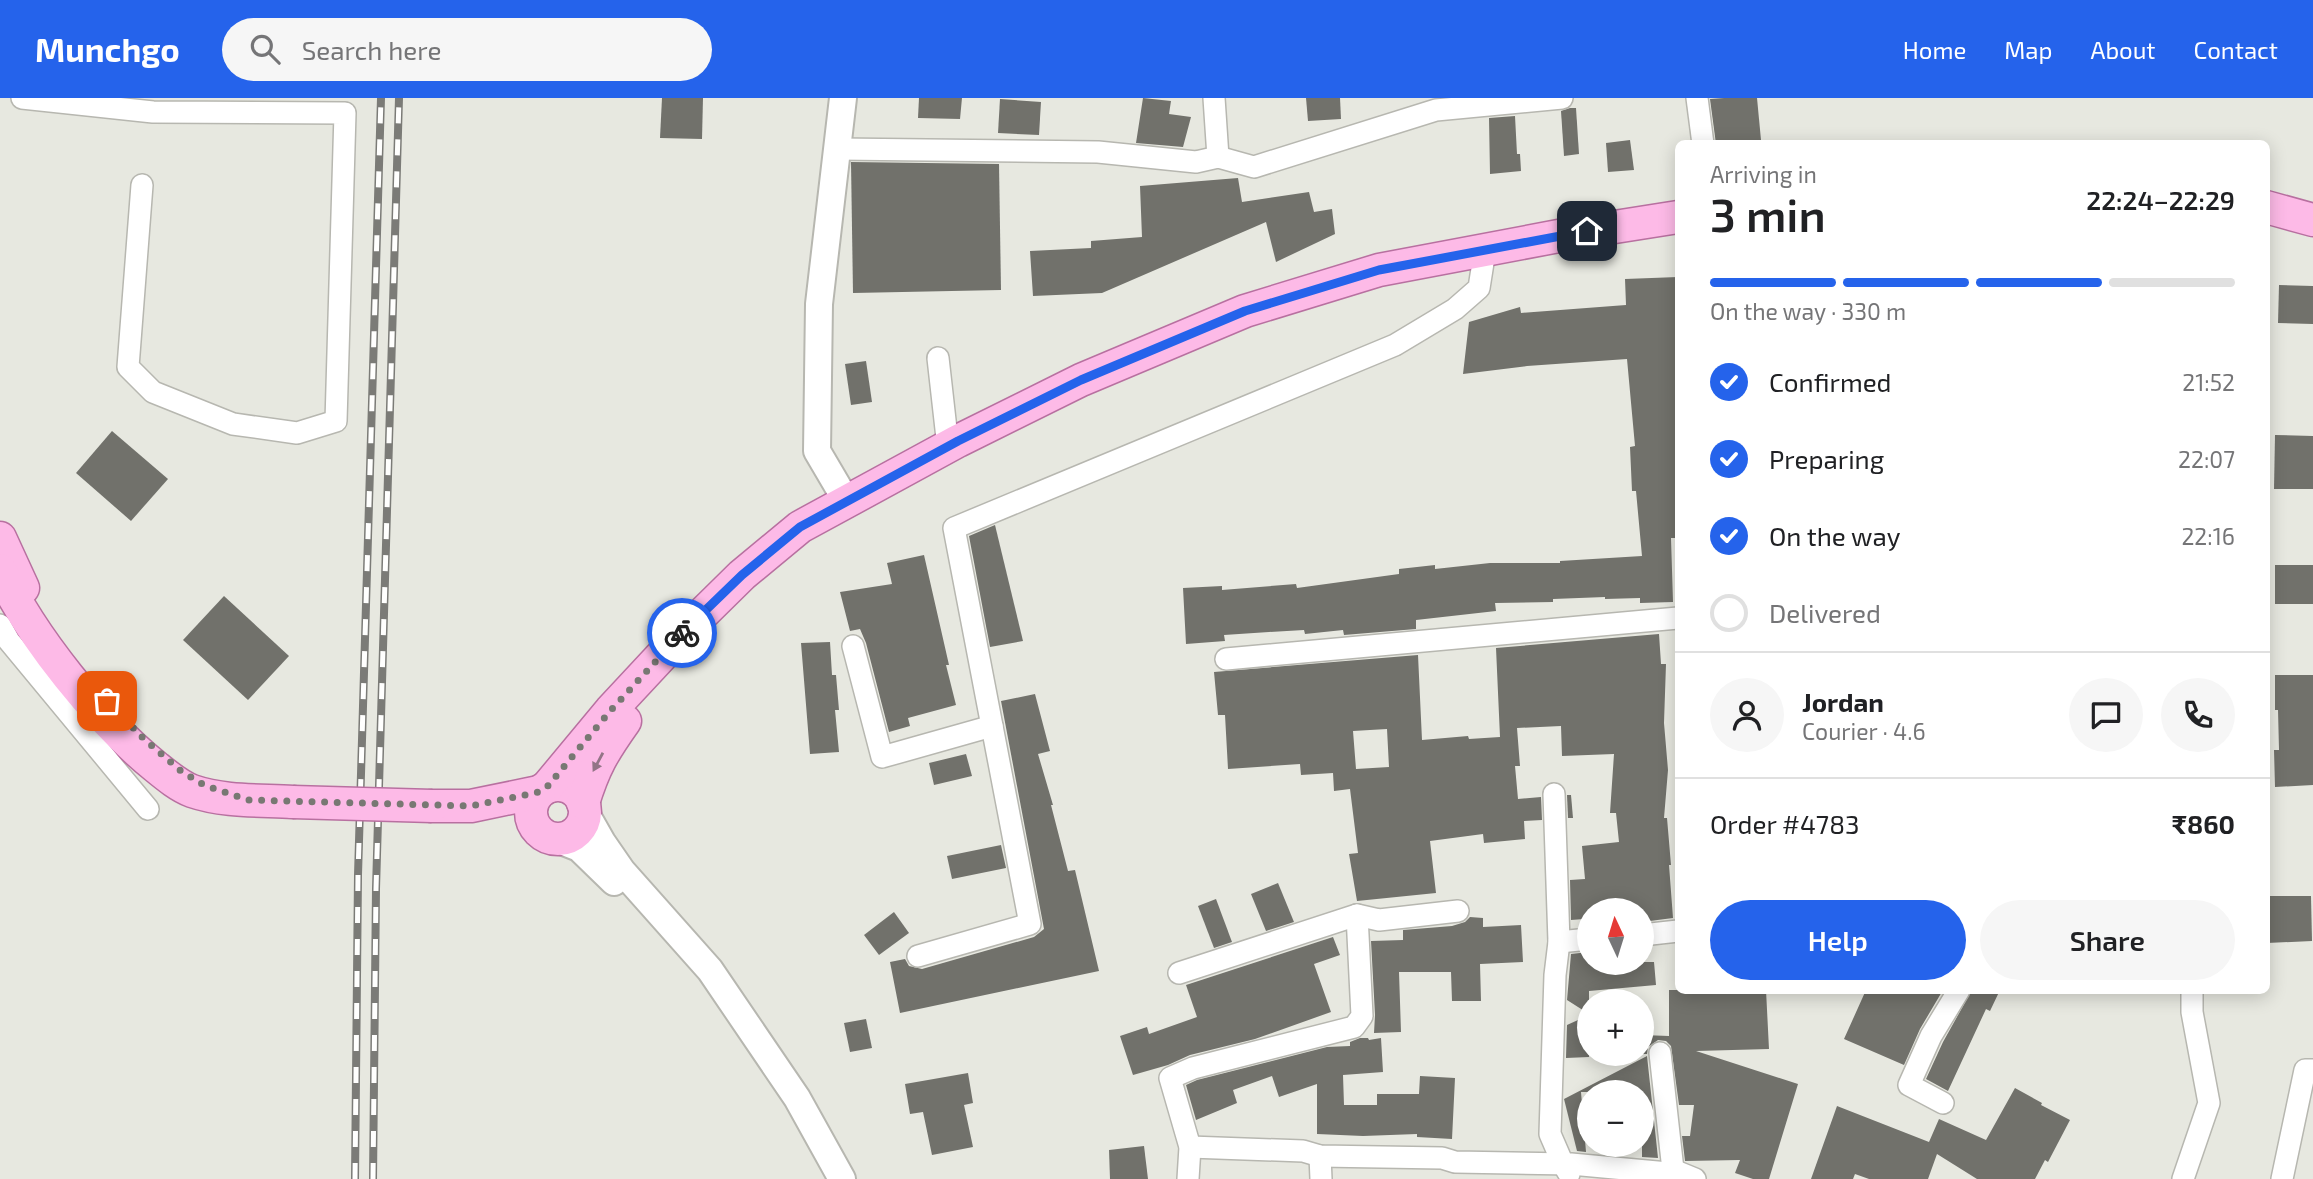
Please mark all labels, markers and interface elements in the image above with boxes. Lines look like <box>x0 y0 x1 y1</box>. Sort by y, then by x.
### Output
search box <box>222 18 712 81</box>
text: Munchgo <box>35 29 180 69</box>
icon: search <box>246 30 284 68</box>
text: Search here <box>302 34 441 65</box>
text: Home <box>1903 35 1966 64</box>
text: Map <box>2004 35 2052 64</box>
text: About <box>2090 35 2156 64</box>
text: Contact <box>2194 35 2278 64</box>
text: Arriving in <box>1710 160 1817 188</box>
text: 22:24–22:29 <box>2086 184 2235 215</box>
text: 3 min <box>1710 186 1826 241</box>
pin <box>1557 201 1617 261</box>
icon: home <box>1568 212 1606 250</box>
text: On the way · 330 m <box>1710 297 1906 325</box>
icon: check <box>1710 363 1748 401</box>
text: Confirmed <box>1769 366 1892 397</box>
text: 21:52 <box>2182 368 2235 396</box>
icon: check <box>1710 440 1748 478</box>
text: Preparing <box>1769 443 1884 474</box>
text: 22:07 <box>2178 445 2235 473</box>
icon: check <box>1710 517 1748 555</box>
text: On the way <box>1769 520 1900 551</box>
text: 22:16 <box>2181 522 2235 550</box>
text: Delivered <box>1769 597 1881 628</box>
courier <box>647 598 717 668</box>
icon: bike <box>663 614 701 652</box>
pin <box>77 671 137 731</box>
button: person <box>1710 678 1784 752</box>
button: chat <box>2069 678 2143 752</box>
button: phone <box>2161 678 2235 752</box>
icon: bag <box>88 682 126 720</box>
text: Jordan <box>1802 686 1884 717</box>
text: Courier · 4.6 <box>1802 717 1926 745</box>
one-way arrow <box>592 753 604 772</box>
text: Order #4783 <box>1710 808 1859 839</box>
text: ₹860 <box>2172 808 2235 839</box>
north arrow <box>1577 898 1654 975</box>
map controls <box>1577 898 1654 1157</box>
button: Help <box>1710 900 1966 980</box>
button: Share <box>1980 900 2235 980</box>
button: + <box>1577 989 1654 1066</box>
button: − <box>1577 1080 1654 1157</box>

